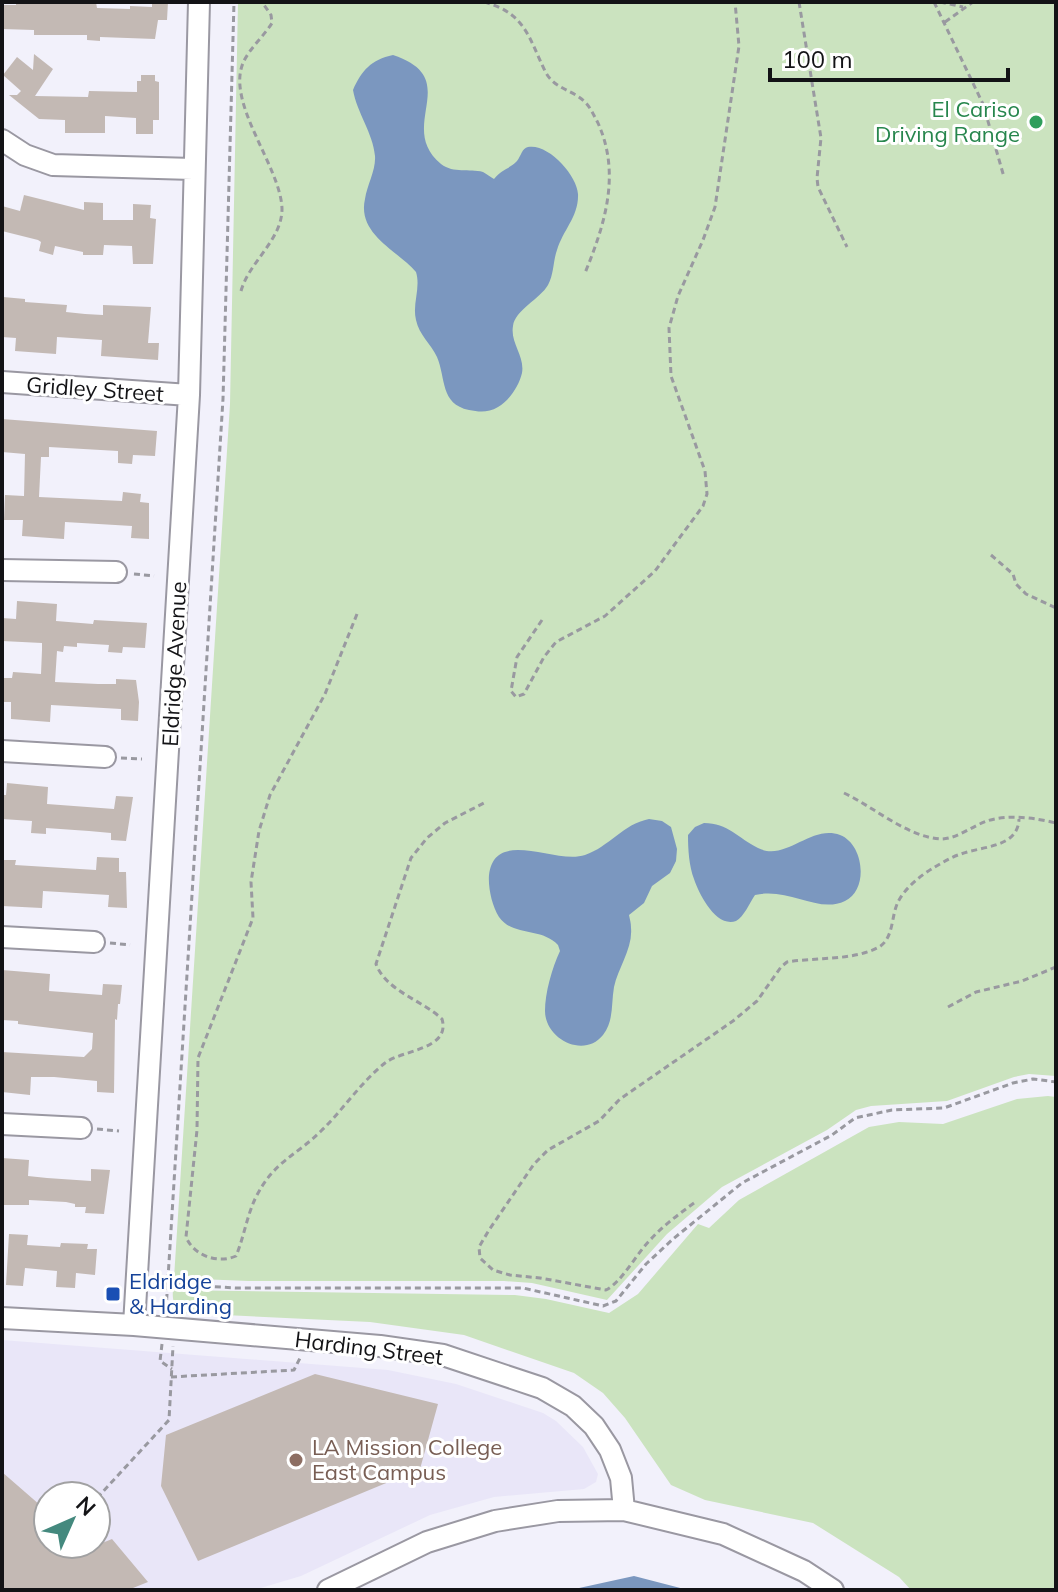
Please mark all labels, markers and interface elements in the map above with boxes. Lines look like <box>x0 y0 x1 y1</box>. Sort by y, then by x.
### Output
scale bar <box>770 32 1008 82</box>
text: 100 m <box>782 44 853 74</box>
place label: El Cariso Driving Range <box>875 95 1020 148</box>
marker: El Cariso Driving Range <box>1027 113 1045 131</box>
street label: Gridley Street <box>25 370 165 408</box>
street label: Eldridge Avenue <box>156 581 192 747</box>
place label: Eldridge & Harding <box>129 1267 232 1320</box>
marker: Eldridge & Harding <box>104 1285 122 1303</box>
street label: Harding Street <box>293 1325 445 1371</box>
place label: LA Mission College East Campus <box>312 1433 502 1486</box>
marker: LA Mission College East Campus <box>287 1451 305 1469</box>
north arrow <box>32 1480 112 1560</box>
text: N <box>70 1490 102 1522</box>

